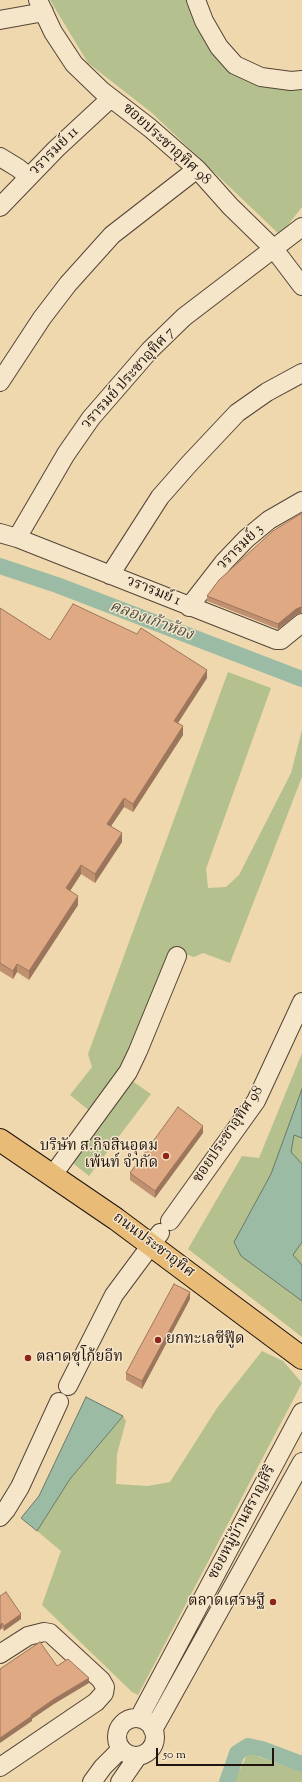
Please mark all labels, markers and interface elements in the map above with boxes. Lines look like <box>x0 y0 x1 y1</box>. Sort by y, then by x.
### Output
street label: ซอยประชาอุทิศ 98 <box>118 100 214 190</box>
street label: วรารมย์ 11 <box>27 124 83 180</box>
street label: วรารมย์ ประชาอุทิศ 7 <box>78 324 180 434</box>
street label: วรารมย์ 3 <box>214 521 268 575</box>
street label: วรารมย์ 1 <box>123 573 183 611</box>
water label: คลองเก้าห้อง <box>107 598 195 646</box>
street label: ซอยประชาอุทิศ 98 <box>190 1083 268 1187</box>
place label: บริษัท ส.กิจสินอุดม เพ้นท์ จำกัด <box>40 1138 158 1173</box>
marker: บริษัท ส.กิจสินอุดม เพ้นท์ จำกัด <box>161 1151 171 1161</box>
street label: ถนนประชาอุทิศ <box>109 1209 197 1283</box>
place label: ยกทะเลซีฟู๊ด <box>166 1331 245 1349</box>
marker: ยกทะเลซีฟู๊ด <box>153 1335 163 1345</box>
place label: ตลาดซุโก้ยอีท <box>36 1349 123 1367</box>
marker: ตลาดซุโก้ยอีท <box>23 1353 33 1363</box>
street label: ซอยหมู่บ้านสราญสิริ <box>205 1463 281 1583</box>
place label: ตลาดเศรษฐี <box>188 1593 265 1611</box>
marker: ตลาดเศรษฐี <box>268 1597 278 1607</box>
scale bar <box>158 1740 276 1766</box>
text: 50 m <box>163 1746 186 1764</box>

